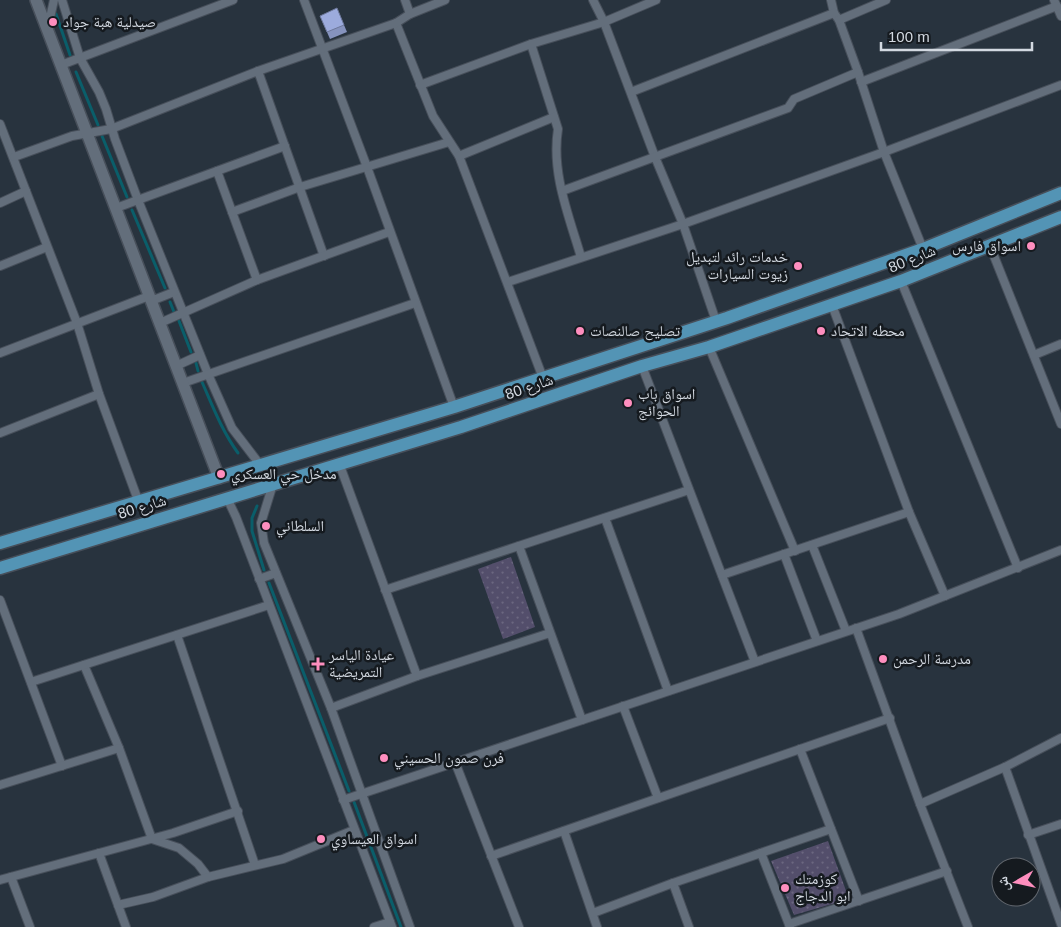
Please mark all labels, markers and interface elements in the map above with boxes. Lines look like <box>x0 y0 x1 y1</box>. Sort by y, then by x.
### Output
place label: صيدلية هبة جواد <box>63 13 156 31</box>
marker: صيدلية هبة جواد <box>47 16 59 28</box>
scale bar <box>881 20 1032 52</box>
text: 100 m <box>888 28 930 45</box>
place label: اسواق فارس <box>952 237 1021 256</box>
marker: اسواق فارس <box>1025 240 1037 252</box>
street label: شارع 80 <box>886 241 939 278</box>
place label: خدمات رائد لتبديل زيوت السيارات <box>686 248 788 283</box>
marker: خدمات رائد لتبديل زيوت السيارات <box>792 260 804 272</box>
place label: تصليح صالنصات <box>590 322 681 341</box>
place label: محطه الاتحاد <box>831 322 905 339</box>
marker: تصليح صالنصات <box>574 325 586 337</box>
marker: محطه الاتحاد <box>815 325 827 337</box>
street label: شارع 80 <box>503 370 556 404</box>
place label: اسواق باب الحوائج <box>638 385 695 421</box>
marker: اسواق باب الحوائج <box>622 397 634 409</box>
place label: مدخل حي العسكري <box>231 465 337 486</box>
marker: مدخل حي العسكري <box>215 468 227 480</box>
street label: شارع 80 <box>116 491 169 524</box>
place label: السلطاني <box>276 517 324 538</box>
marker: السلطاني <box>260 520 272 532</box>
place label: عيادة الياسر التمريضية <box>328 646 395 681</box>
place label: مدرسة الرحمن <box>893 650 971 669</box>
marker: مدرسة الرحمن <box>877 653 889 665</box>
marker: عيادة الياسر التمريضية <box>311 657 325 671</box>
place label: فرن صمون الحسيني <box>394 749 504 770</box>
marker: فرن صمون الحسيني <box>378 752 390 764</box>
place label: اسواق العيساوي <box>331 830 417 851</box>
marker: اسواق العيساوي <box>315 833 327 845</box>
north arrow <box>991 857 1041 907</box>
place label: كوزمتك ابو الدجاج <box>795 870 851 906</box>
text: ش <box>994 875 1013 893</box>
marker: كوزمتك ابو الدجاج <box>779 882 791 894</box>

